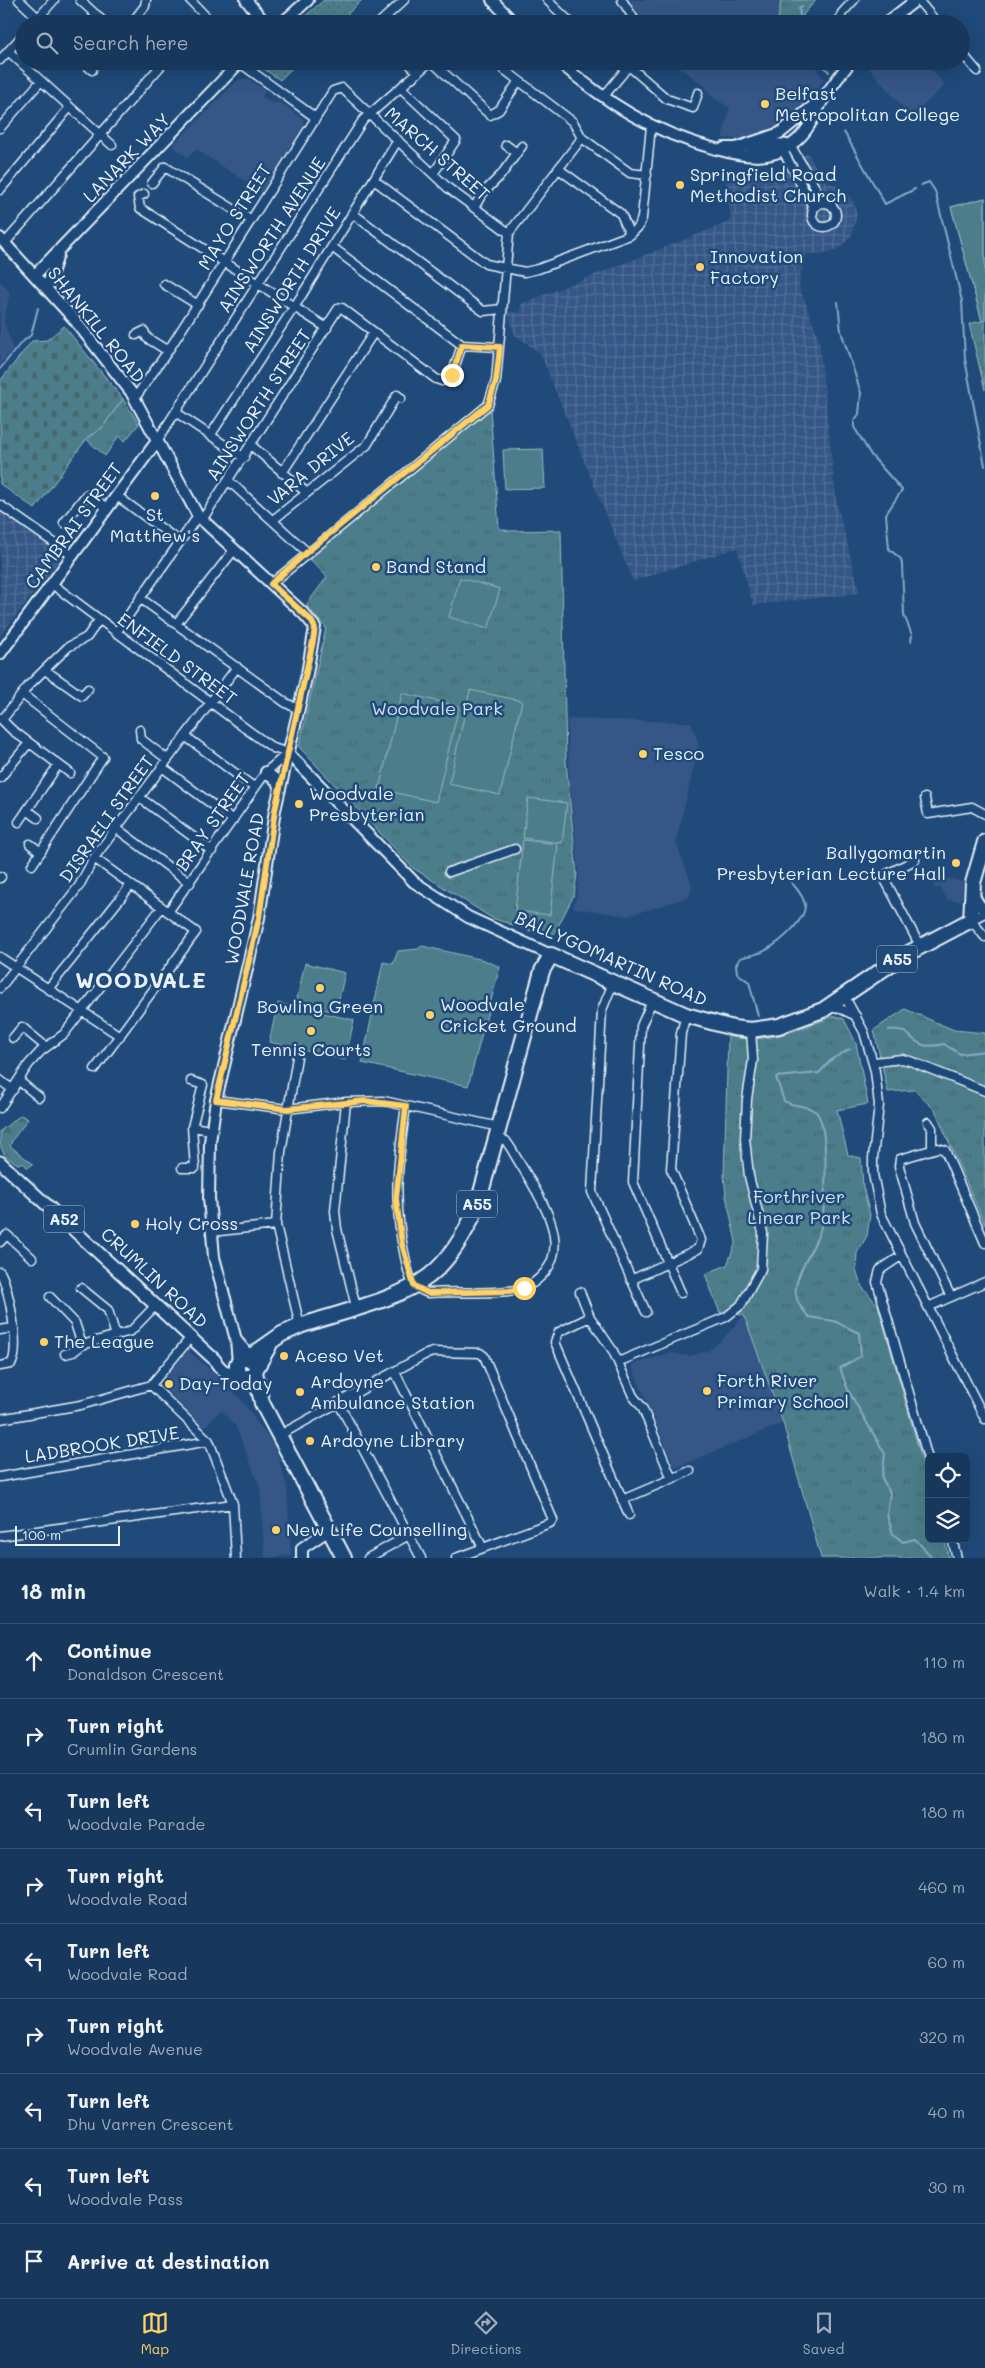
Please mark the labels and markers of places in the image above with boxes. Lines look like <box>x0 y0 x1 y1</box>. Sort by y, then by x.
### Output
place label: Belfast Metropolitan College <box>775 81 960 126</box>
marker: Belfast Metropolitan College <box>759 98 771 110</box>
place label: Springfield Road Methodist Church <box>690 162 846 207</box>
marker: Springfield Road Methodist Church <box>674 179 686 191</box>
place label: Innovation Factory <box>710 244 803 289</box>
marker: Innovation Factory <box>694 261 706 273</box>
marker: St Matthew’s <box>149 490 161 502</box>
place label: St Matthew’s <box>110 502 200 547</box>
place label: Band Stand <box>386 554 486 578</box>
marker: Band Stand <box>370 561 382 573</box>
place label: Tesco <box>653 741 704 765</box>
marker: Tesco <box>637 748 649 760</box>
place label: Woodvale Presbyterian <box>309 781 425 826</box>
marker: Woodvale Presbyterian <box>293 798 305 810</box>
place label: Ballygomartin Presbyterian Lecture Hall <box>717 840 946 885</box>
marker: Ballygomartin Presbyterian Lecture Hall <box>950 857 962 869</box>
marker: Bowling Green <box>314 982 326 994</box>
place label: Woodvale Cricket Ground <box>440 992 577 1037</box>
place label: Bowling Green <box>257 994 383 1018</box>
marker: Woodvale Cricket Ground <box>424 1009 436 1021</box>
marker: Tennis Courts <box>305 1025 317 1037</box>
place label: Tennis Courts <box>251 1037 371 1061</box>
place label: Holy Cross <box>145 1211 238 1235</box>
marker: Holy Cross <box>129 1218 141 1230</box>
place label: The League <box>54 1329 154 1353</box>
marker: The League <box>38 1336 50 1348</box>
place label: Aceso Vet <box>294 1343 384 1367</box>
marker: Aceso Vet <box>278 1350 290 1362</box>
place label: Forth River Primary School <box>717 1368 849 1413</box>
place label: Ardoyne Ambulance Station <box>310 1369 475 1414</box>
place label: Day-Today <box>179 1371 272 1395</box>
marker: Day-Today <box>163 1378 175 1390</box>
marker: Forth River Primary School <box>701 1385 713 1397</box>
marker: Ardoyne Ambulance Station <box>294 1386 306 1398</box>
place label: Ardoyne Library <box>320 1428 465 1452</box>
marker: Ardoyne Library <box>304 1435 316 1447</box>
place label: New Life Counselling <box>286 1517 467 1541</box>
marker: New Life Counselling <box>270 1524 282 1536</box>

